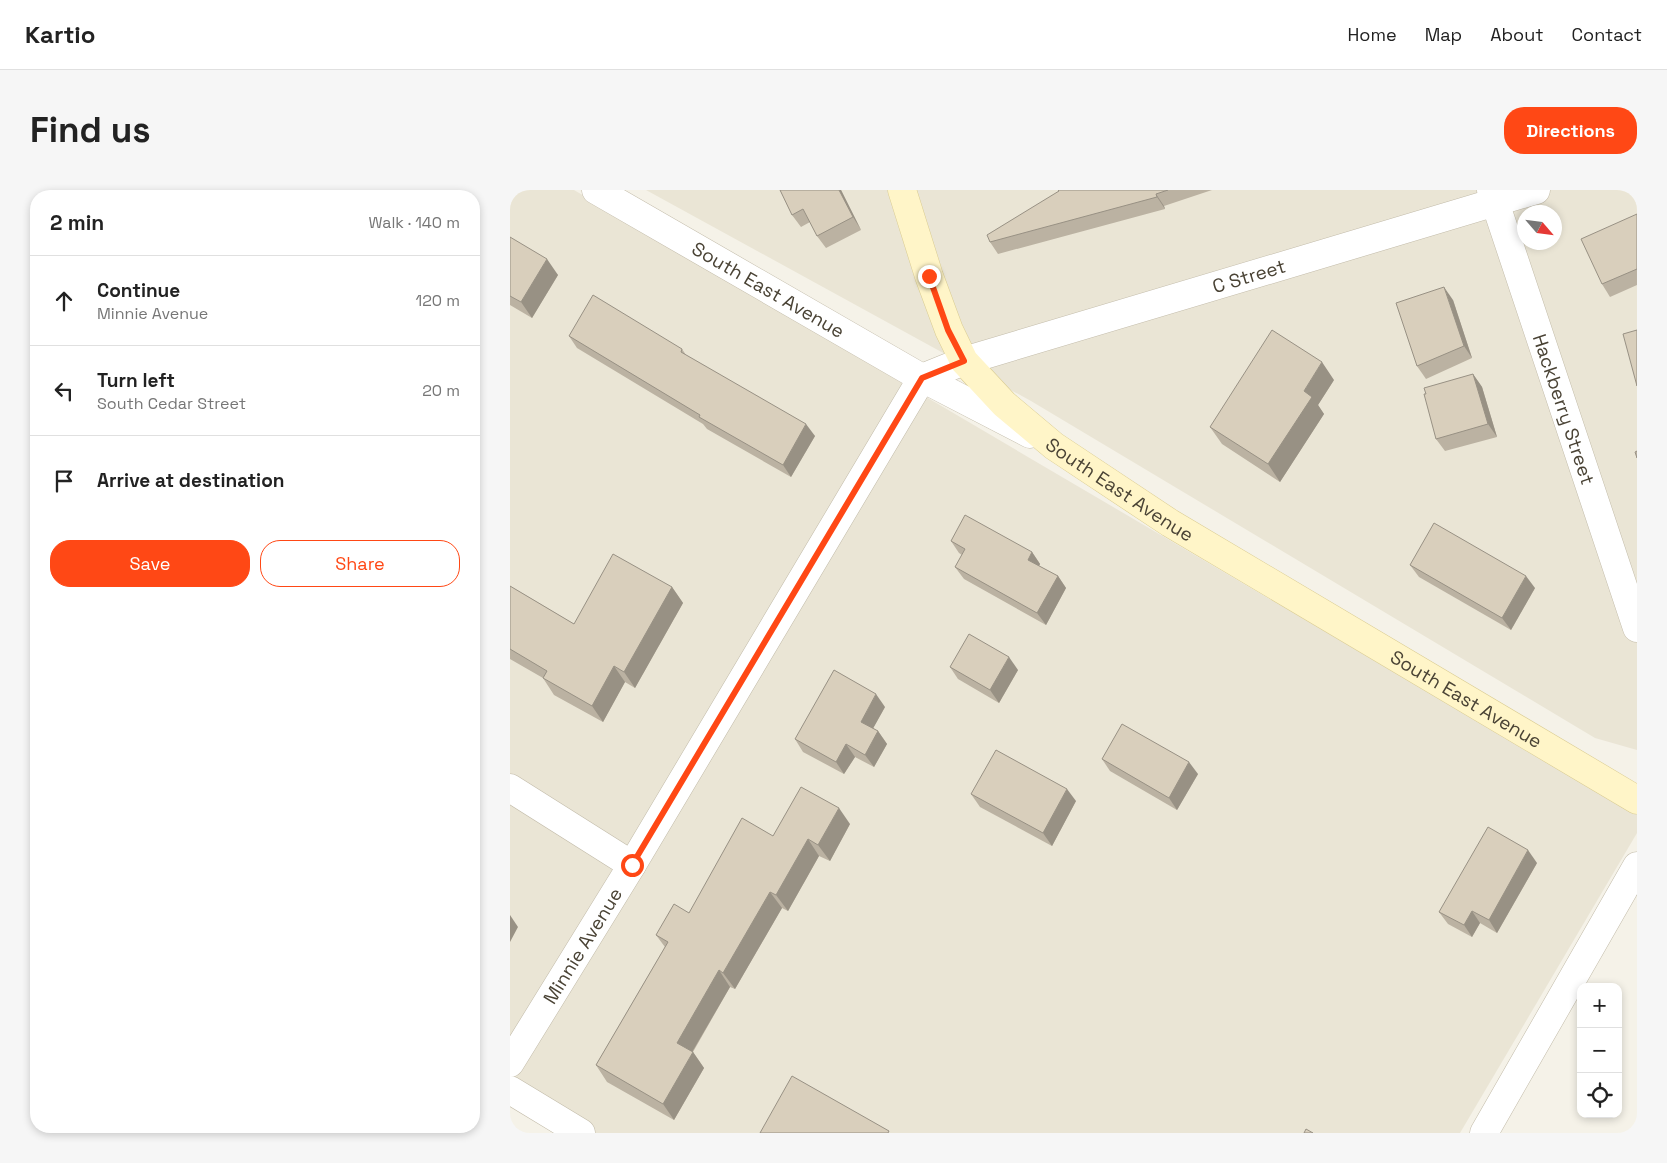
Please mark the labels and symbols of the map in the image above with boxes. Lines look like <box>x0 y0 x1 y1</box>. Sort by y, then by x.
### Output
north arrow <box>1517 205 1562 250</box>
street label: South East Avenue <box>688 236 849 343</box>
street label: C Street <box>1209 253 1288 299</box>
route end <box>918 265 941 288</box>
street label: Hackberry Street <box>1527 331 1601 488</box>
street label: South East Avenue <box>1040 432 1198 547</box>
street label: South East Avenue <box>1386 644 1547 753</box>
route start <box>621 854 644 877</box>
street label: Minnie Avenue <box>537 883 628 1008</box>

